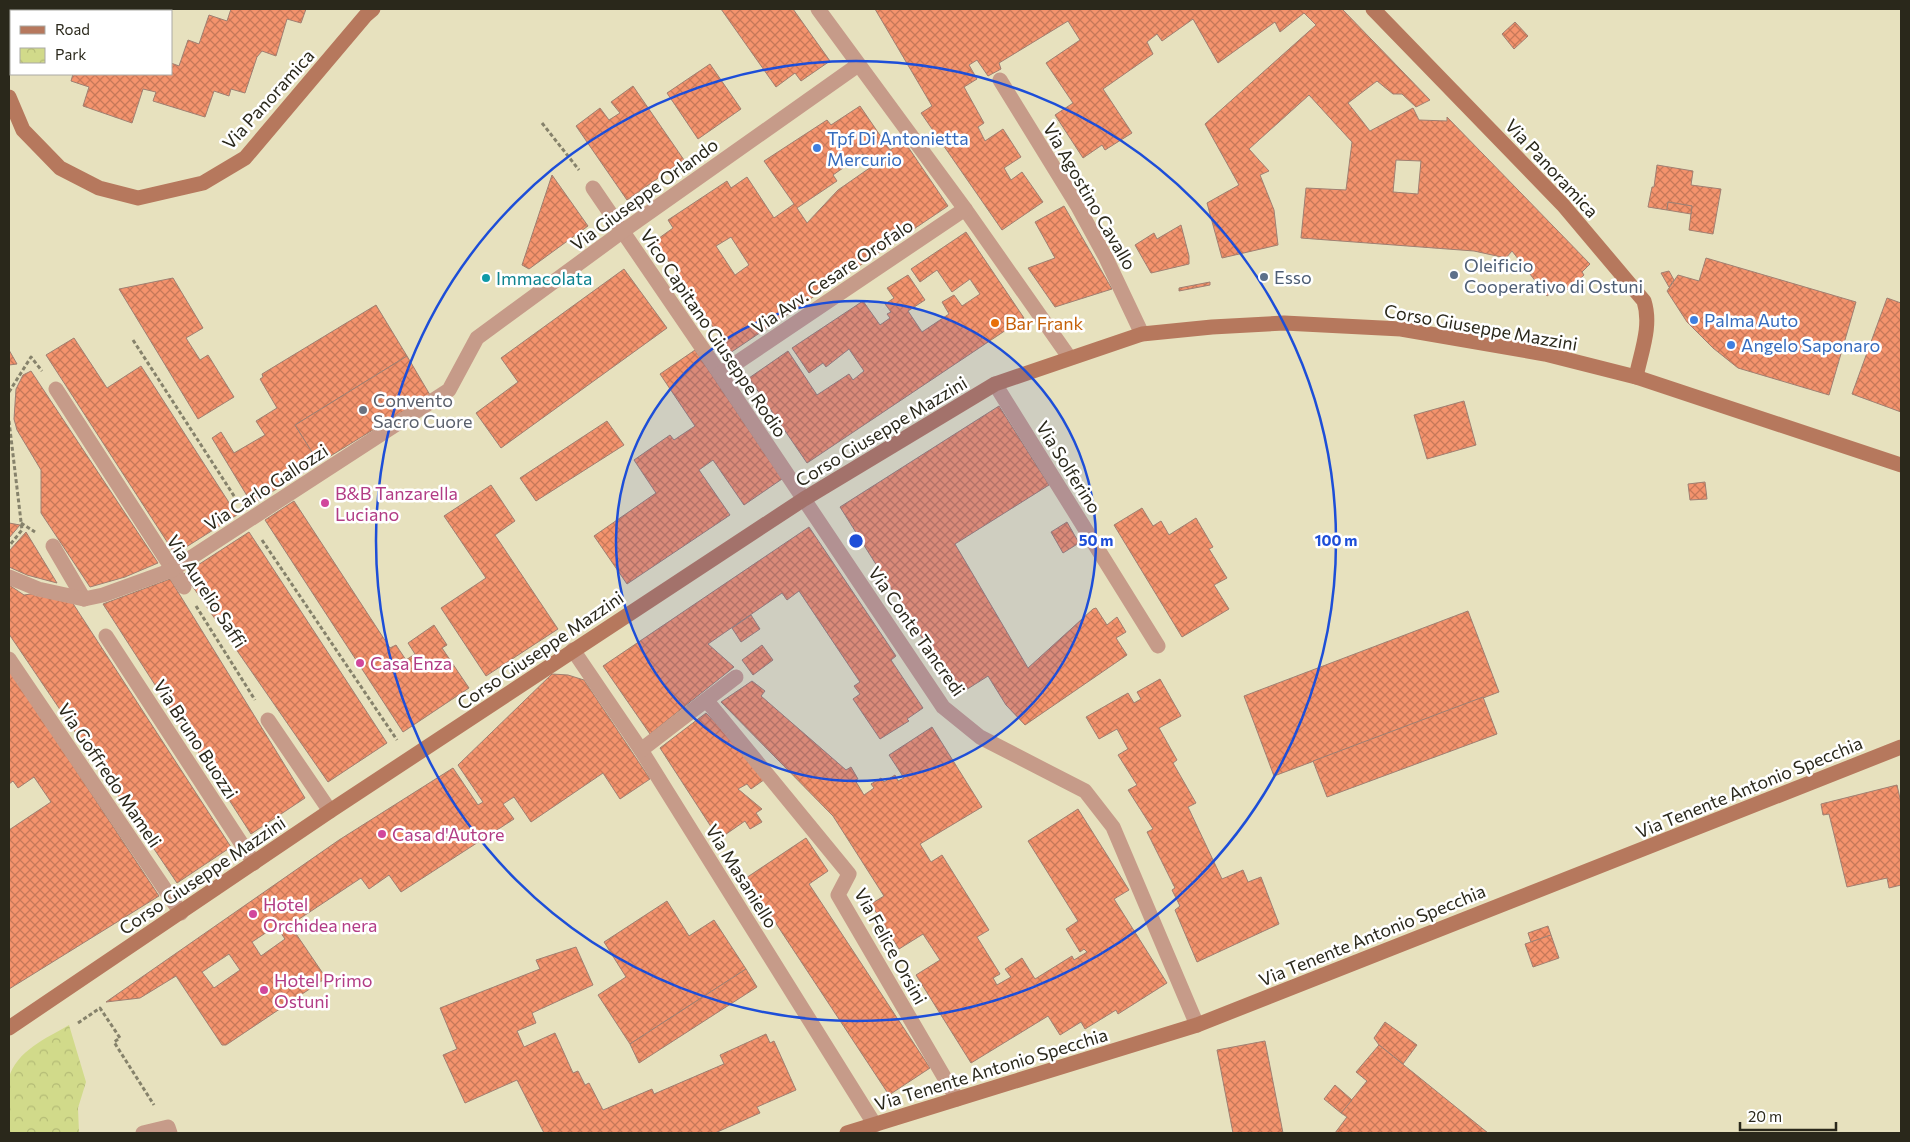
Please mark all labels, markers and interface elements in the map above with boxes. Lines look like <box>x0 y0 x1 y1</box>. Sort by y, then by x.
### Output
legend <box>10 10 172 75</box>
text: Road <box>55 20 90 38</box>
text: Park <box>55 45 86 63</box>
street label: Via Panoramica <box>217 45 319 153</box>
street label: Via Panoramica <box>1501 114 1603 222</box>
street label: Via Agostino Cavallo <box>1039 118 1141 274</box>
place label: Tpf Di Antonietta Mercurio <box>827 127 969 170</box>
street label: Via Giuseppe Orlando <box>566 133 722 255</box>
marker: Tpf Di Antonietta Mercurio <box>811 142 823 154</box>
street label: Via Avv. Cesare Orofalo <box>747 214 917 338</box>
street label: Vico Capitano Giuseppe Rodio <box>636 225 792 441</box>
place label: Oleificio Cooperativo di Ostuni <box>1464 254 1643 297</box>
place label: Esso <box>1274 266 1312 288</box>
place label: Immacolata <box>496 267 592 289</box>
marker: Oleificio Cooperativo di Ostuni <box>1448 269 1460 281</box>
marker: Esso <box>1258 271 1270 283</box>
marker: Immacolata <box>480 272 492 284</box>
street label: Corso Giuseppe Mazzini <box>1383 299 1579 355</box>
place label: Palma Auto <box>1704 309 1798 331</box>
place label: Bar Frank <box>1005 312 1083 334</box>
marker: Palma Auto <box>1688 314 1700 326</box>
marker: Bar Frank <box>989 317 1001 329</box>
place label: Angelo Saponaro <box>1741 334 1880 356</box>
marker: Angelo Saponaro <box>1725 339 1737 351</box>
street label: Corso Giuseppe Mazzini <box>791 371 971 491</box>
place label: Convento Sacro Cuore <box>373 389 472 432</box>
marker: Convento Sacro Cuore <box>357 404 369 416</box>
street label: Via Solferino <box>1032 417 1106 517</box>
street label: Via Carlo Gallozzi <box>200 439 332 535</box>
place label: B&B Tanzarella Luciano <box>335 482 458 525</box>
marker: B&B Tanzarella Luciano <box>319 497 331 509</box>
street label: Via Aurelio Saffi <box>162 530 252 652</box>
text: 50 m <box>1079 531 1113 549</box>
text: 100 m <box>1315 531 1357 549</box>
centre of rings <box>847 532 865 550</box>
street label: Via Conte Tancredi <box>864 562 970 700</box>
street label: Corso Giuseppe Mazzini <box>453 586 627 714</box>
place label: Casa Enza <box>370 652 452 674</box>
marker: Casa Enza <box>354 657 366 669</box>
street label: Via Bruno Buozzi <box>149 675 243 803</box>
street label: Via Goffredo Mameli <box>54 699 166 851</box>
street label: Via Tenente Antonio Specchia <box>1632 731 1866 843</box>
street label: Corso Giuseppe Mazzini <box>115 811 289 939</box>
street label: Via Masaniello <box>701 820 783 932</box>
place label: Casa d'Autore <box>392 823 505 845</box>
marker: Casa d'Autore <box>376 828 388 840</box>
street label: Via Tenente Antonio Specchia <box>1255 879 1489 991</box>
street label: Via Felice Orsini <box>850 884 932 1008</box>
place label: Hotel Orchidea nera <box>263 893 377 936</box>
marker: Hotel Orchidea nera <box>247 908 259 920</box>
place label: Hotel Primo Ostuni <box>274 969 372 1012</box>
marker: Hotel Primo Ostuni <box>258 984 270 996</box>
street label: Via Tenente Antonio Specchia <box>872 1023 1110 1115</box>
scale bar <box>1740 1100 1836 1132</box>
text: 20 m <box>1748 1107 1782 1125</box>

